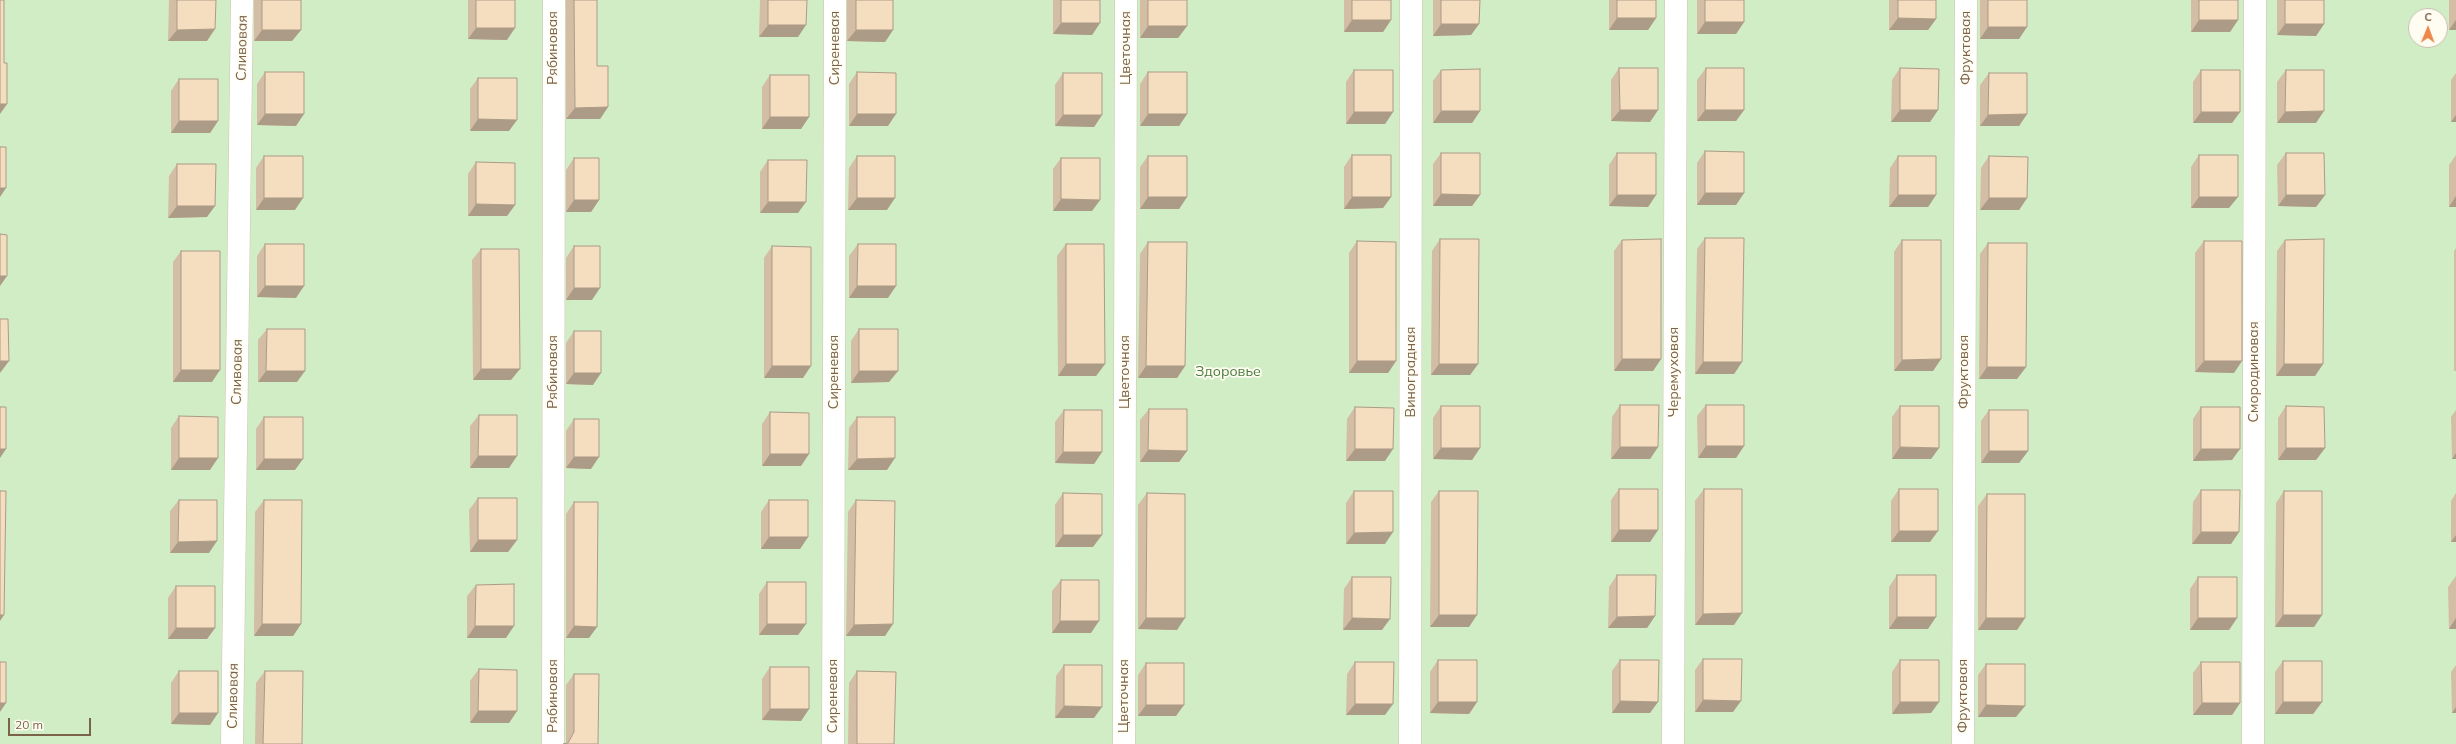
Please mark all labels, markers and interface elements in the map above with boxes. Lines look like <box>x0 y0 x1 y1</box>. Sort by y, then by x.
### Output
north arrow <box>2408 8 2448 48</box>
text: С <box>2424 10 2432 24</box>
street label: Рябиновая <box>545 11 561 85</box>
street label: Сиреневая <box>827 11 843 85</box>
street label: Цветочная <box>1118 11 1134 85</box>
street label: Фруктовая <box>1958 11 1974 85</box>
street label: Сливовая <box>233 15 251 81</box>
street label: Смородиновая <box>2246 321 2262 423</box>
street label: Виноградная <box>1403 327 1419 417</box>
street label: Черемуховая <box>1666 327 1682 417</box>
street label: Рябиновая <box>545 335 561 409</box>
street label: Сиреневая <box>826 335 842 409</box>
street label: Цветочная <box>1117 335 1133 409</box>
street label: Фруктовая <box>1956 335 1972 409</box>
street label: Сливовая <box>228 339 246 405</box>
park label: Здоровье <box>1195 364 1261 380</box>
street label: Рябиновая <box>545 659 561 733</box>
street label: Сиреневая <box>825 659 841 733</box>
street label: Цветочная <box>1116 659 1132 733</box>
street label: Фруктовая <box>1955 659 1971 733</box>
street label: Сливовая <box>224 663 242 729</box>
scale bar <box>10 710 93 736</box>
text: 20 m <box>15 717 43 732</box>

